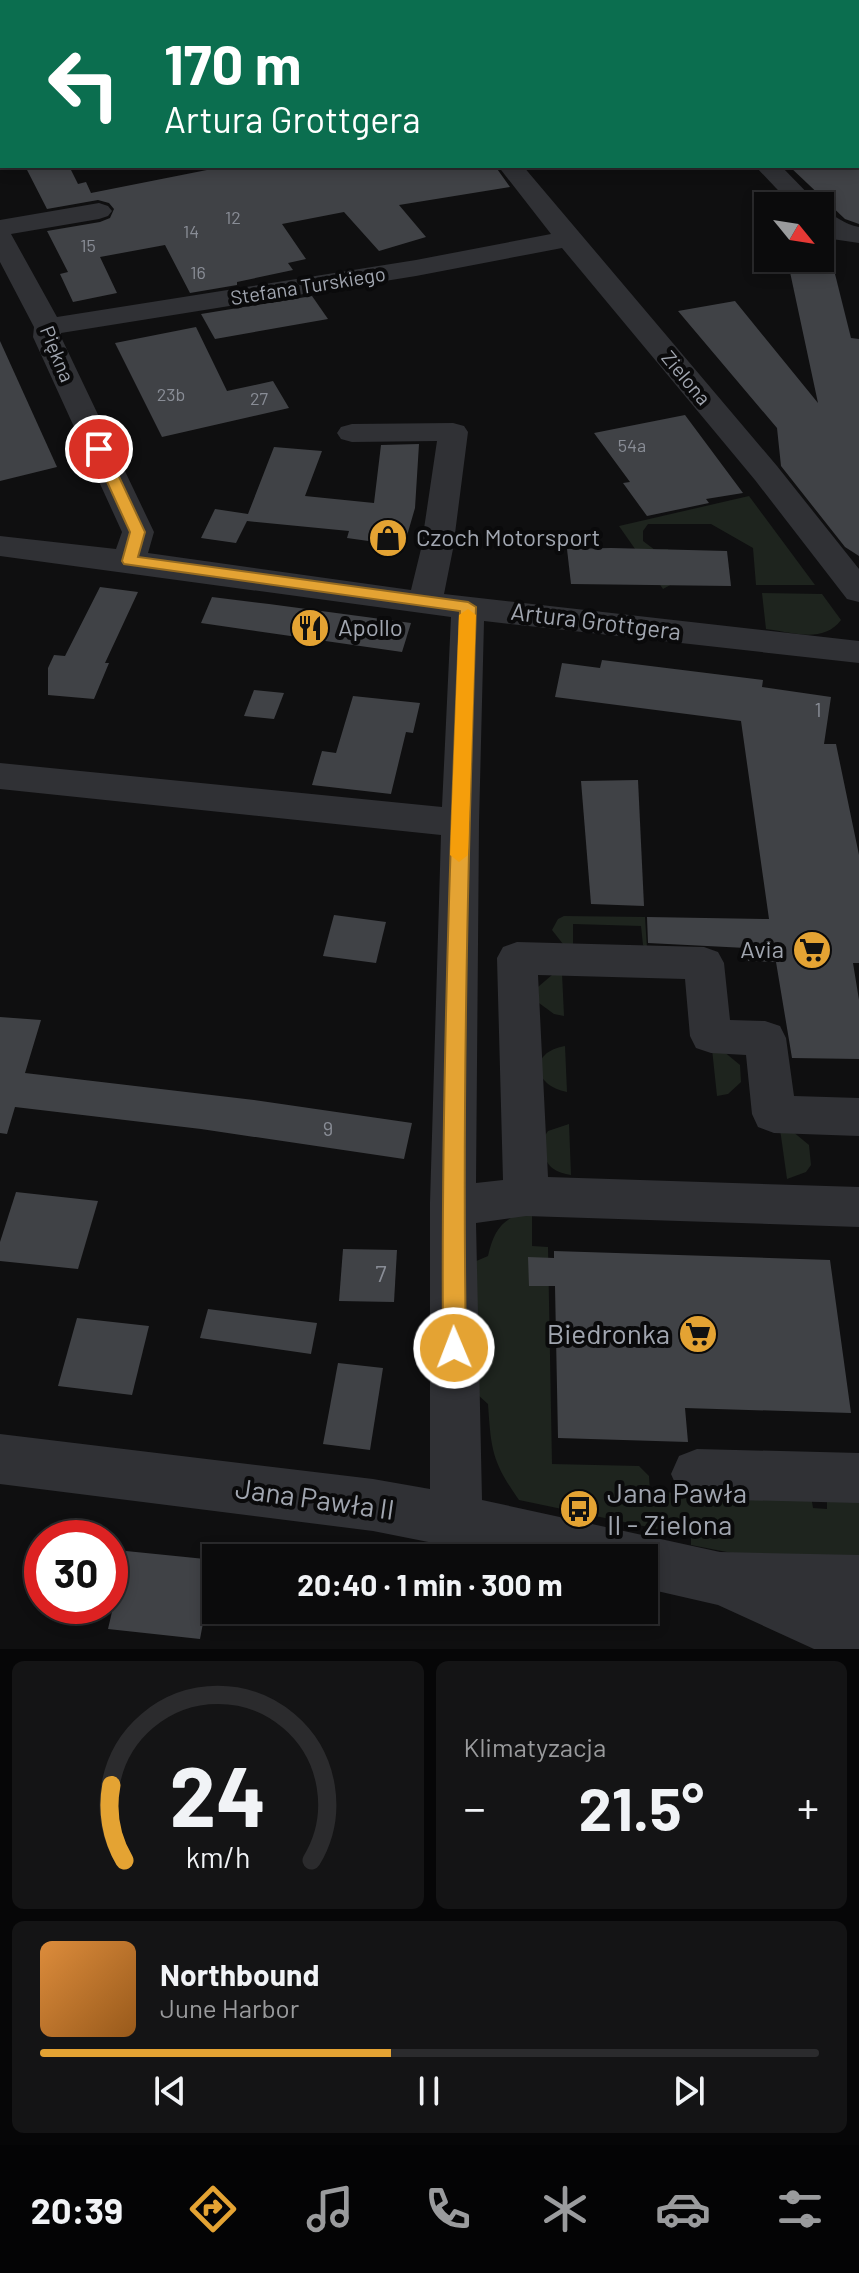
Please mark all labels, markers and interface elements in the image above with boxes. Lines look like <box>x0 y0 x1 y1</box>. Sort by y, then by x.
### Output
text: 170 m <box>164 29 301 96</box>
icon: left <box>32 32 136 136</box>
text: Artura Grottgera <box>164 97 421 140</box>
north arrow <box>754 192 834 272</box>
map controls <box>754 192 834 272</box>
house number: 12 <box>225 206 241 228</box>
house number: 14 <box>183 220 199 242</box>
house number: 15 <box>80 234 96 256</box>
house number: 16 <box>190 261 206 283</box>
street label: Stefana Turskiego <box>229 261 387 309</box>
street label: Piękna <box>36 322 80 385</box>
street label: Zielona <box>657 345 716 409</box>
house number: 23b <box>157 383 185 405</box>
house number: 27 <box>250 387 269 409</box>
pin <box>65 415 133 483</box>
icon: arrive <box>77 427 121 471</box>
house number: 54a <box>618 434 646 456</box>
shop icon: Czoch Motorsport <box>367 517 409 559</box>
place label: Czoch Motorsport <box>416 522 600 551</box>
street label: Artura Grottgera <box>509 596 683 645</box>
restaurant icon: Apollo <box>289 607 331 649</box>
place label: Apollo <box>338 612 403 641</box>
house number: 1 <box>815 697 822 721</box>
supermarket icon: Avia <box>791 929 833 971</box>
place label: Avia <box>740 934 784 963</box>
house number: 9 <box>323 1116 333 1140</box>
house number: 7 <box>375 1258 387 1287</box>
position arrow <box>412 1306 496 1390</box>
supermarket icon: Biedronka <box>677 1313 719 1355</box>
place label: Biedronka <box>547 1316 670 1350</box>
street label: Jana Pawła II <box>233 1470 397 1526</box>
place label: Jana Pawła II - Zielona <box>607 1475 747 1541</box>
bus stop icon: Jana Pawła II - Zielona <box>558 1488 600 1530</box>
speed limit sign: 30 <box>24 1520 128 1624</box>
text: 20:40 · 1 min · 300 m <box>297 1566 563 1602</box>
text: Klimatyzacja <box>464 1731 606 1762</box>
text: 24 <box>169 1744 266 1844</box>
text: 21.5° <box>578 1771 704 1843</box>
text: − <box>464 1780 486 1833</box>
text: + <box>797 1780 819 1833</box>
text: km/h <box>185 1839 250 1874</box>
text: Northbound <box>160 1956 319 1992</box>
text: June Harbor <box>160 1992 299 2023</box>
icon: previous <box>148 2069 192 2113</box>
icon: pause <box>407 2069 451 2113</box>
icon: next <box>667 2069 711 2113</box>
icon: directions <box>185 2181 241 2237</box>
icon: music <box>302 2181 358 2237</box>
icon: phone <box>420 2181 476 2237</box>
icon: climate <box>537 2181 593 2237</box>
icon: car <box>655 2181 711 2237</box>
icon: filters <box>772 2181 828 2237</box>
text: 20:39 <box>31 2188 123 2231</box>

